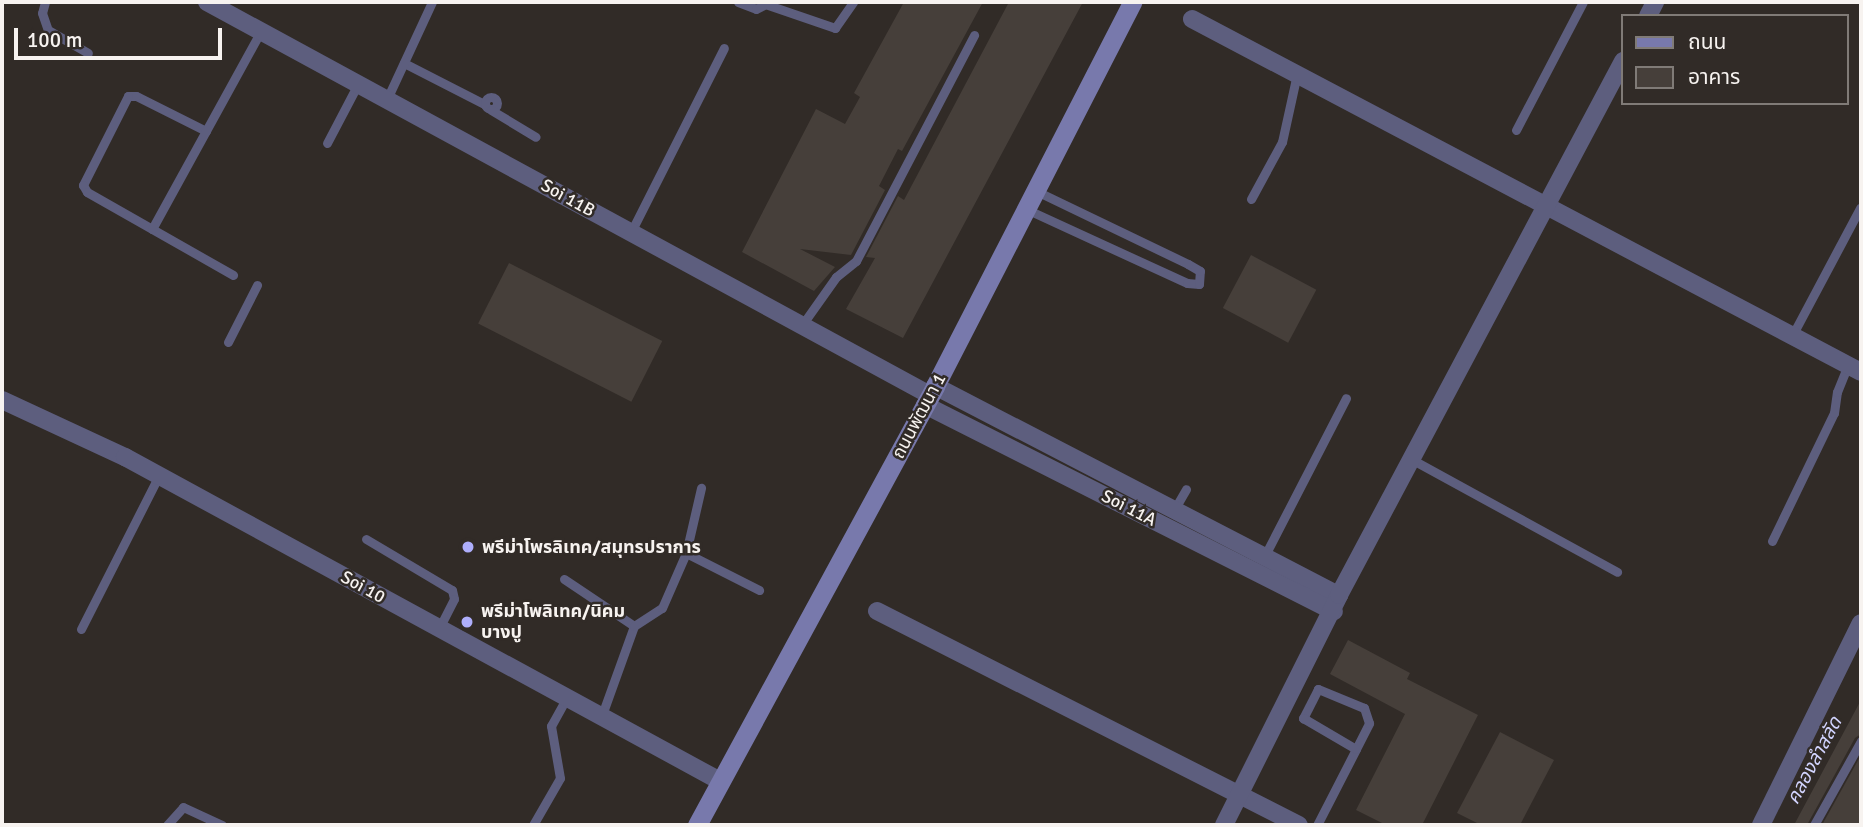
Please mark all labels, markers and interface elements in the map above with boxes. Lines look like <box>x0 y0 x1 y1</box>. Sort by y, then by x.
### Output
scale bar <box>18 14 226 58</box>
legend <box>1622 14 1849 105</box>
text: 100 m <box>27 27 82 53</box>
text: ถนน <box>1688 29 1726 55</box>
text: อาคาร <box>1688 64 1740 90</box>
street label: Soi 11B <box>537 174 599 222</box>
street label: ถนนพัฒนา 1 <box>887 370 951 462</box>
street label: Soi 11A <box>1098 485 1160 531</box>
place label: พรีม่าโพรลิเทค/สมุทรปราการ <box>482 536 701 558</box>
marker: พรีม่าโพรลิเทค/สมุทรปราการ <box>460 539 476 555</box>
street label: Soi 10 <box>337 566 389 608</box>
place label: พรีม่าโพลิเทค/นิคม บางปู <box>481 601 625 644</box>
marker: พรีม่าโพลิเทค/นิคม บางปู <box>459 614 475 630</box>
water label: คลองลำสลัด <box>1782 713 1848 809</box>

